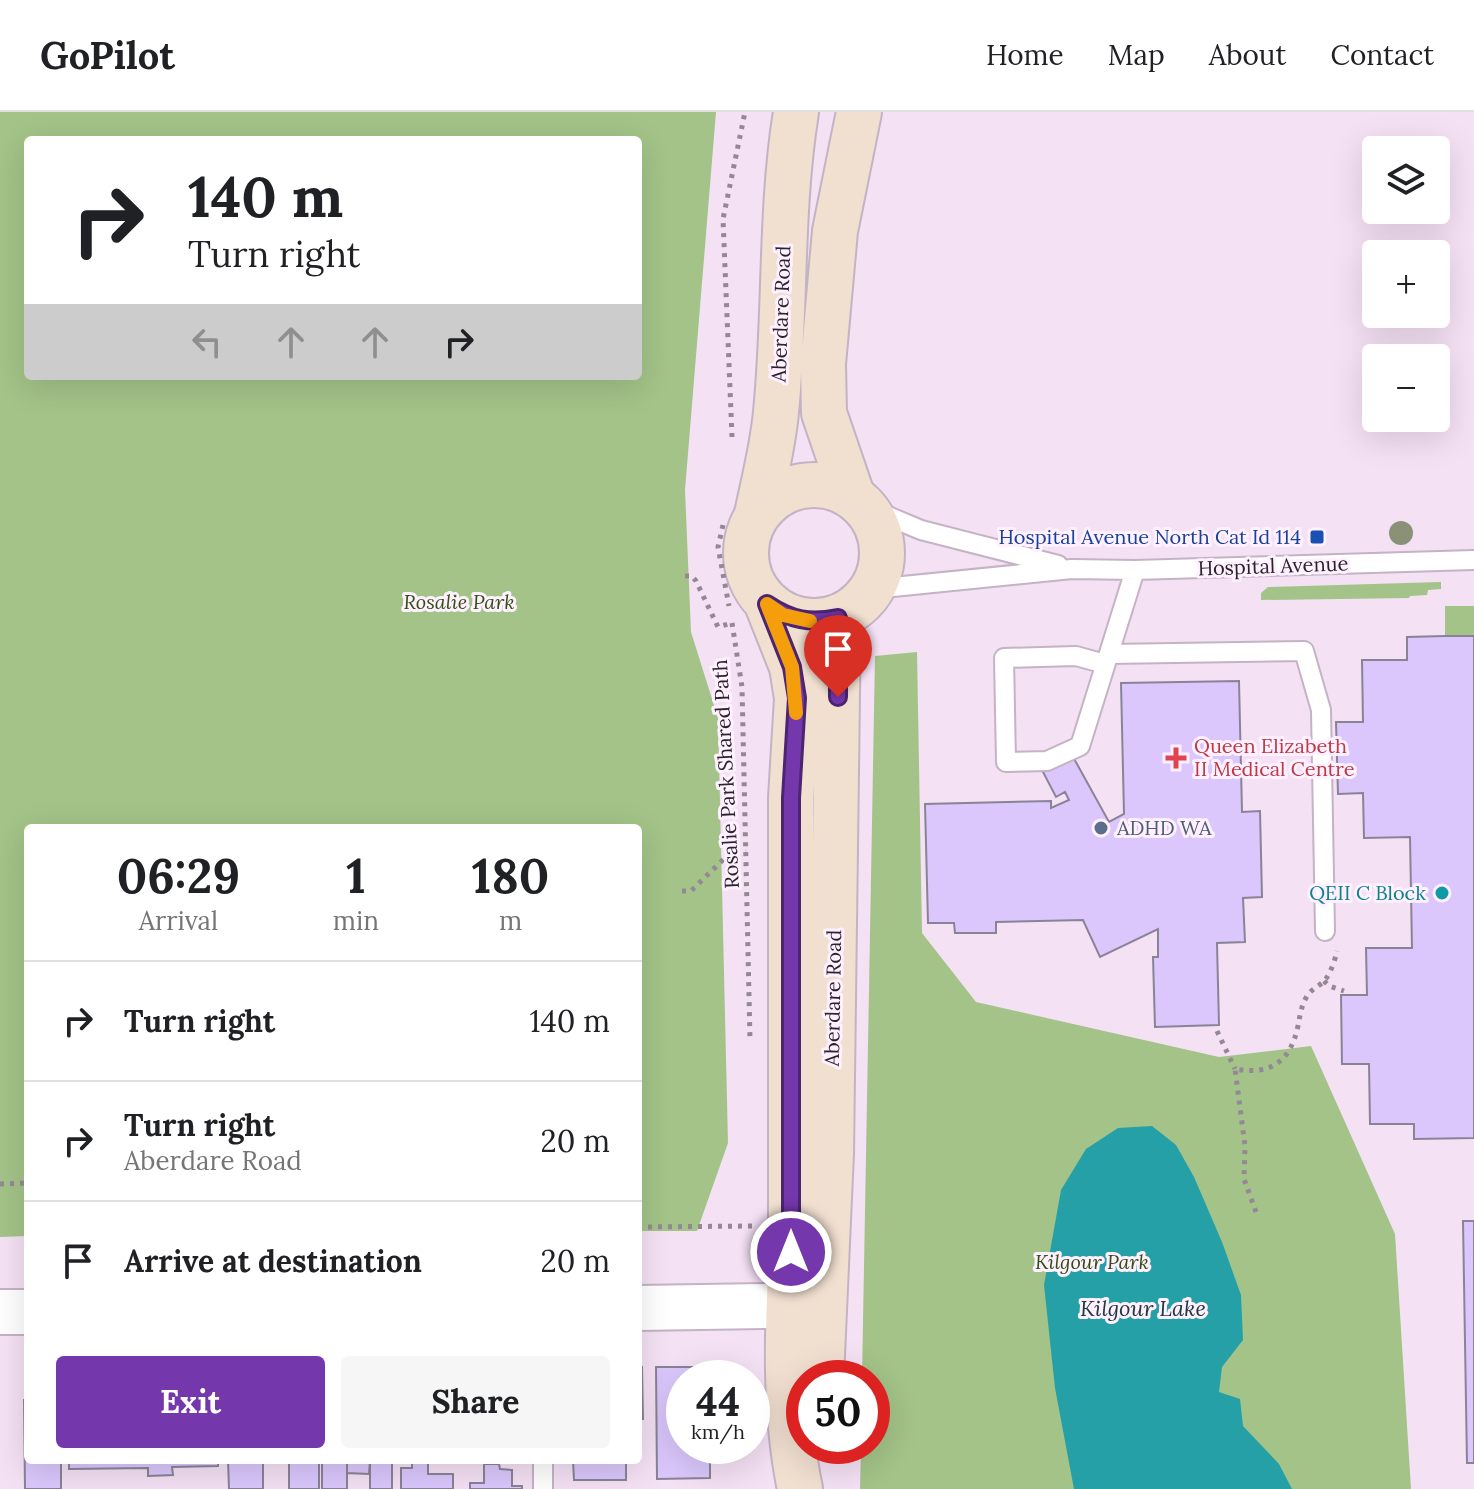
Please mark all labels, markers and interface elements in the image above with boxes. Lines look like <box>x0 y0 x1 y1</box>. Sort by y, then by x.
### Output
text: GoPilot <box>40 31 175 79</box>
text: Home <box>986 37 1064 73</box>
text: Map <box>1108 37 1165 73</box>
text: About <box>1209 37 1286 73</box>
text: Contact <box>1330 37 1434 73</box>
map controls <box>1362 136 1450 432</box>
button: layers <box>1362 136 1450 224</box>
text: 140 m <box>188 161 343 232</box>
icon: right <box>56 168 160 272</box>
text: Turn right <box>188 231 361 277</box>
button: + <box>1362 240 1450 328</box>
street label: Aberdare Road <box>766 245 795 384</box>
icon: left <box>185 320 229 364</box>
icon: ahead <box>269 320 313 364</box>
icon: ahead <box>353 320 397 364</box>
icon: right <box>437 320 481 364</box>
button: − <box>1362 344 1450 432</box>
place label: Hospital Avenue North Cat Id 114 <box>999 524 1301 549</box>
marker: Hospital Avenue North Cat Id 114 <box>1308 528 1326 546</box>
street label: Hospital Avenue <box>1197 550 1349 581</box>
park label: Rosalie Park <box>403 589 515 614</box>
pin <box>804 615 872 697</box>
icon: arrive <box>816 627 860 671</box>
street label: Rosalie Park Shared Path <box>707 659 744 889</box>
place label: Queen Elizabeth II Medical Centre <box>1194 733 1355 781</box>
marker: Queen Elizabeth II Medical Centre <box>1165 747 1187 769</box>
place label: ADHD WA <box>1116 815 1212 840</box>
marker: ADHD WA <box>1092 819 1110 837</box>
text: 06:29 <box>117 845 240 906</box>
text: 1 <box>346 845 366 906</box>
text: 180 <box>472 845 549 906</box>
place label: QEII C Block <box>1309 880 1426 905</box>
marker: QEII C Block <box>1433 884 1451 902</box>
text: Arrival <box>139 904 218 937</box>
text: min <box>333 904 379 937</box>
text: m <box>499 904 522 937</box>
street label: Aberdare Road <box>819 929 846 1068</box>
icon: right <box>56 999 100 1043</box>
text: Turn right <box>124 1002 275 1040</box>
text: 140 m <box>529 1002 610 1040</box>
text: Turn right <box>124 1106 275 1144</box>
icon: right <box>56 1119 100 1163</box>
text: 20 m <box>541 1122 610 1160</box>
text: Aberdare Road <box>124 1144 302 1177</box>
position arrow <box>749 1210 833 1294</box>
icon: arrive <box>56 1239 100 1283</box>
text: Arrive at destination <box>124 1242 422 1280</box>
text: 20 m <box>541 1242 610 1280</box>
park label: Kilgour Park <box>1035 1249 1149 1274</box>
water label: Kilgour Lake <box>1080 1294 1206 1322</box>
button: Exit <box>56 1356 325 1448</box>
button: Share <box>341 1356 610 1448</box>
speed limit sign: 50 <box>786 1360 890 1464</box>
text: 44 <box>696 1376 740 1427</box>
text: km/h <box>691 1419 745 1444</box>

